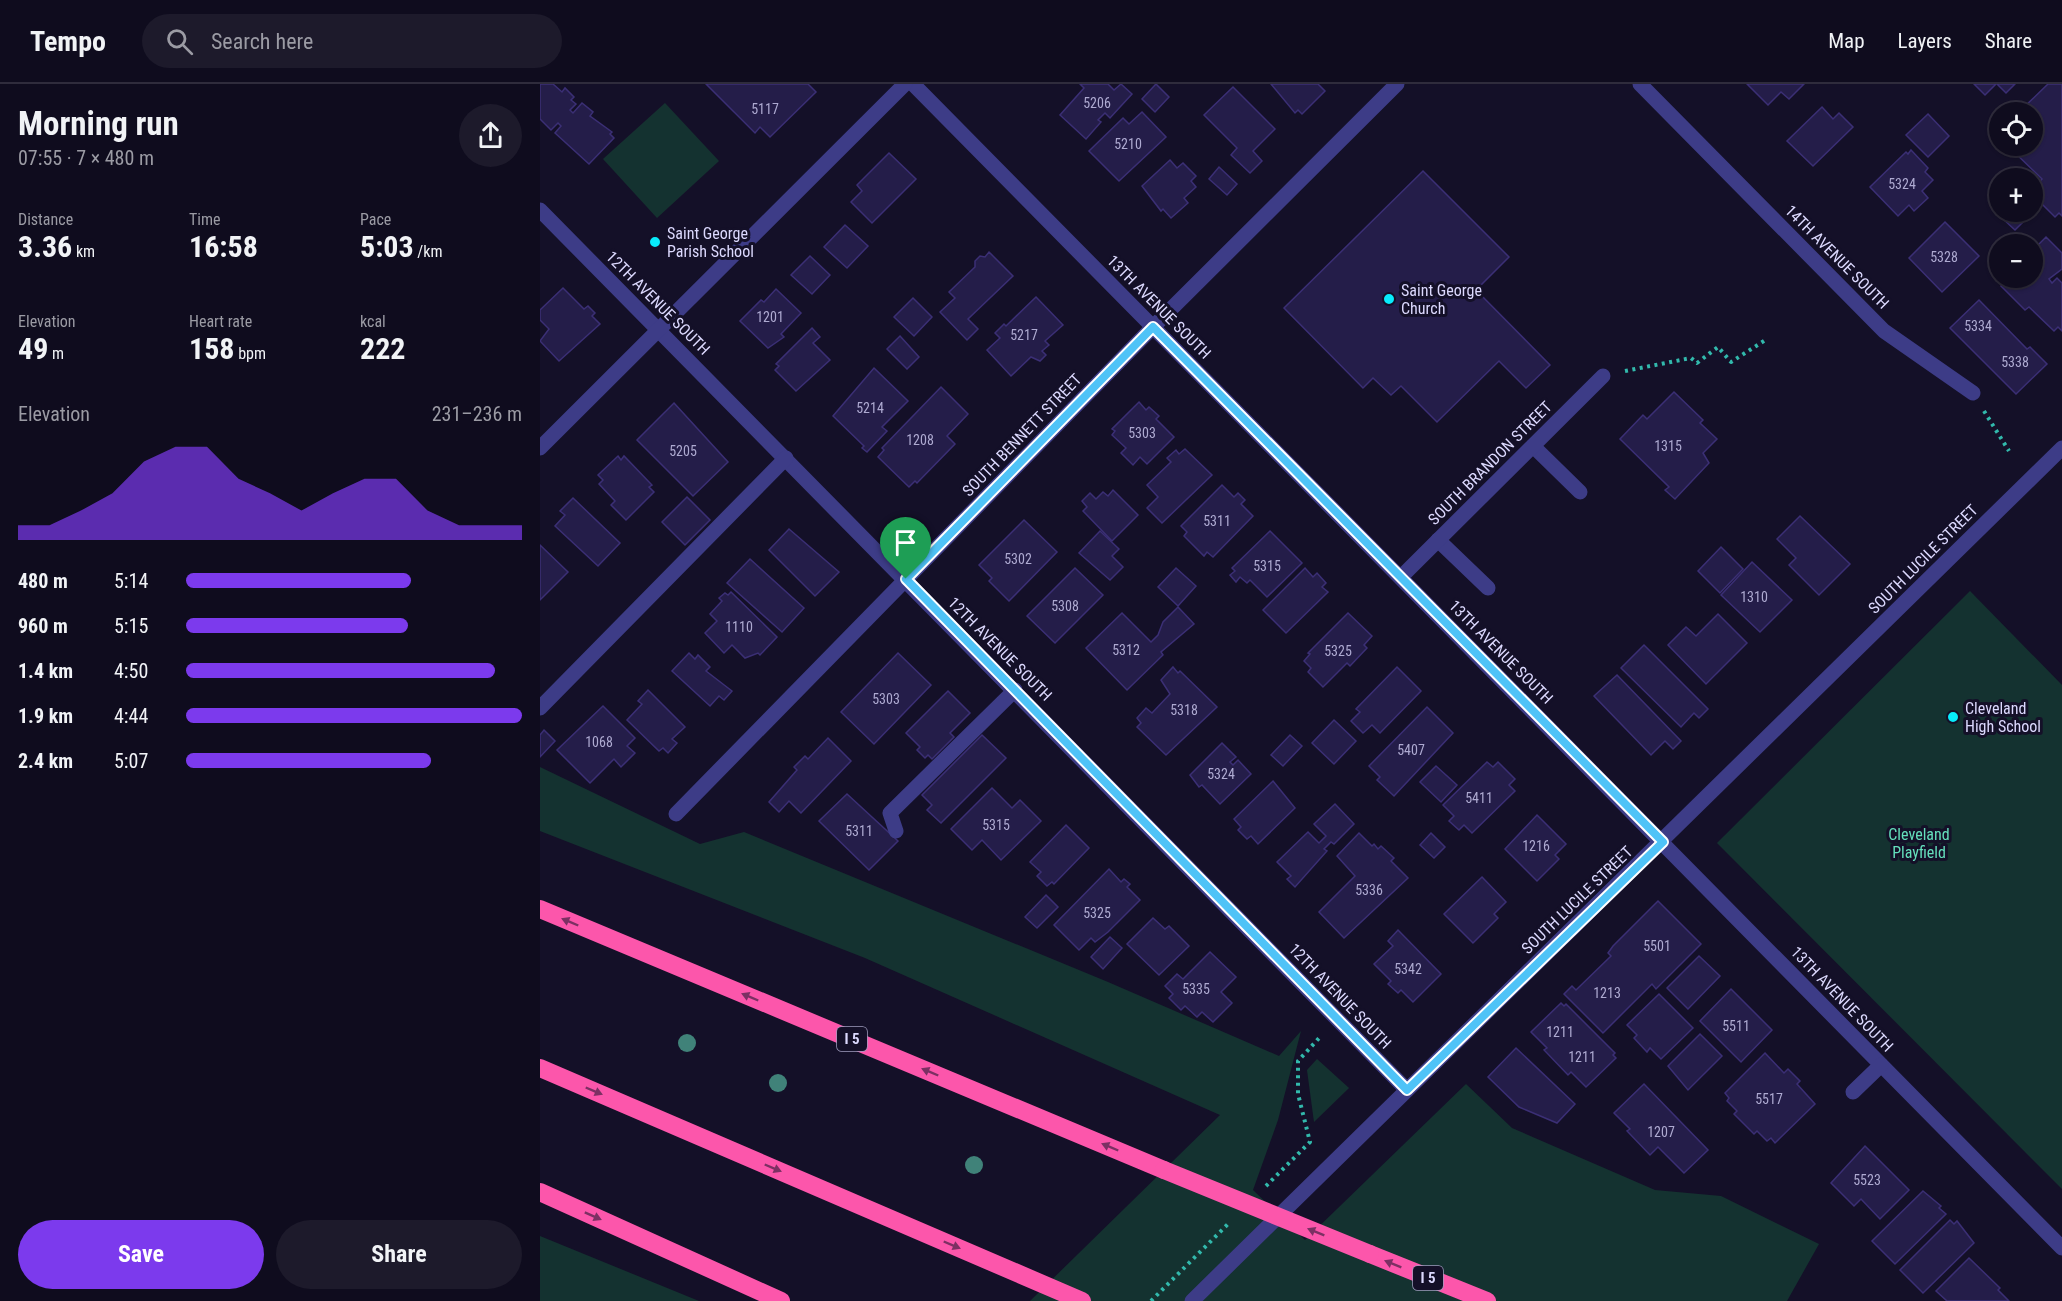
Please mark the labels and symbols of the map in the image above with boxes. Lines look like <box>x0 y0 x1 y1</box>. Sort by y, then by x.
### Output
house number: 5206 <box>1083 95 1111 111</box>
house number: 5117 <box>751 101 779 117</box>
house number: 5210 <box>1114 136 1142 152</box>
house number: 5324 <box>1888 176 1916 192</box>
street label: 14TH AVENUE SOUTH <box>1781 201 1893 313</box>
place label: Saint George Parish School <box>667 224 754 261</box>
marker: Saint George Parish School <box>648 235 662 249</box>
street label: 12TH AVENUE SOUTH <box>602 247 714 359</box>
house number: 5328 <box>1930 249 1958 265</box>
street label: 13TH AVENUE SOUTH <box>1103 251 1215 363</box>
place label: Saint George Church <box>1401 281 1482 318</box>
marker: Saint George Church <box>1382 292 1396 306</box>
house number: 1201 <box>756 309 784 325</box>
house number: 5334 <box>1964 318 1992 334</box>
house number: 5217 <box>1010 327 1038 343</box>
house number: 5338 <box>2001 354 2029 370</box>
street label: SOUTH BENNETT STREET <box>959 370 1085 500</box>
street label: SOUTH BRANDON STREET <box>1424 397 1556 529</box>
house number: 5214 <box>856 400 884 416</box>
house number: 5303 <box>1128 425 1156 441</box>
house number: 1208 <box>906 432 934 448</box>
house number: 1315 <box>1654 438 1682 454</box>
house number: 5205 <box>669 443 697 459</box>
street label: SOUTH LUCILE STREET <box>1864 500 1982 618</box>
house number: 5311 <box>1203 513 1231 529</box>
pin <box>880 517 931 579</box>
house number: 5302 <box>1004 551 1032 567</box>
house number: 5315 <box>1253 558 1281 574</box>
house number: 1310 <box>1740 589 1768 605</box>
street label: 12TH AVENUE SOUTH <box>944 593 1056 705</box>
street label: 13TH AVENUE SOUTH <box>1445 596 1557 708</box>
house number: 5308 <box>1051 598 1079 614</box>
house number: 1110 <box>725 619 753 635</box>
house number: 5312 <box>1112 642 1140 658</box>
house number: 5325 <box>1324 643 1352 659</box>
house number: 5303 <box>872 691 900 707</box>
place label: Cleveland High School <box>1965 699 2041 736</box>
house number: 5318 <box>1170 702 1198 718</box>
marker: Cleveland High School <box>1946 710 1960 724</box>
house number: 1068 <box>585 734 613 750</box>
house number: 5407 <box>1397 742 1425 758</box>
house number: 5324 <box>1207 766 1235 782</box>
house number: 5411 <box>1465 790 1493 806</box>
house number: 5315 <box>982 817 1010 833</box>
house number: 5311 <box>845 823 873 839</box>
park label: Cleveland Playfield <box>1888 825 1950 862</box>
house number: 1216 <box>1522 838 1550 854</box>
street label: SOUTH LUCILE STREET <box>1518 842 1636 958</box>
house number: 5336 <box>1355 882 1383 898</box>
house number: 5325 <box>1083 905 1111 921</box>
one-way arrow <box>561 917 579 926</box>
house number: 5501 <box>1643 938 1671 954</box>
street label: 12TH AVENUE SOUTH <box>1285 939 1395 1053</box>
street label: 13TH AVENUE SOUTH <box>1787 942 1897 1056</box>
house number: 5342 <box>1394 961 1422 977</box>
house number: 5335 <box>1182 981 1210 997</box>
house number: 1213 <box>1593 985 1621 1001</box>
one-way arrow <box>741 992 759 1001</box>
house number: 5511 <box>1722 1018 1750 1034</box>
house number: 1211 <box>1546 1024 1574 1040</box>
road number: I 5 <box>837 1027 867 1051</box>
house number: 1211 <box>1568 1049 1596 1065</box>
one-way arrow <box>921 1067 939 1076</box>
one-way arrow <box>585 1086 603 1096</box>
house number: 5517 <box>1755 1091 1783 1107</box>
house number: 1207 <box>1647 1124 1675 1140</box>
one-way arrow <box>1100 1142 1118 1152</box>
one-way arrow <box>764 1163 782 1173</box>
house number: 5523 <box>1853 1172 1881 1188</box>
one-way arrow <box>585 1212 602 1221</box>
one-way arrow <box>1306 1227 1324 1237</box>
one-way arrow <box>943 1241 961 1250</box>
one-way arrow <box>1384 1259 1402 1269</box>
road number: I 5 <box>1413 1266 1443 1290</box>

